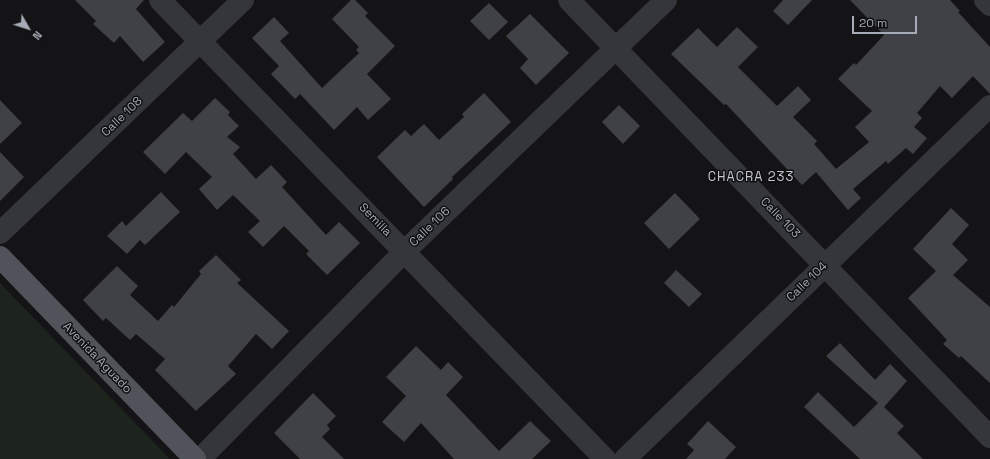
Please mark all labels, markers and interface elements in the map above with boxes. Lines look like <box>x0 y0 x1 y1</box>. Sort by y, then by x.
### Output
north arrow <box>8 8 48 48</box>
scale bar <box>854 8 919 34</box>
text: 20 m <box>859 15 887 31</box>
text: N <box>30 28 45 43</box>
street label: Calle 108 <box>99 94 145 140</box>
district label: CHACRA 233 <box>708 169 794 185</box>
street label: Calle 103 <box>757 195 803 241</box>
street label: Semilla <box>356 200 394 240</box>
street label: Calle 106 <box>407 204 453 250</box>
street label: Calle 104 <box>784 259 830 305</box>
street label: Avenida Aguado <box>59 319 135 397</box>

